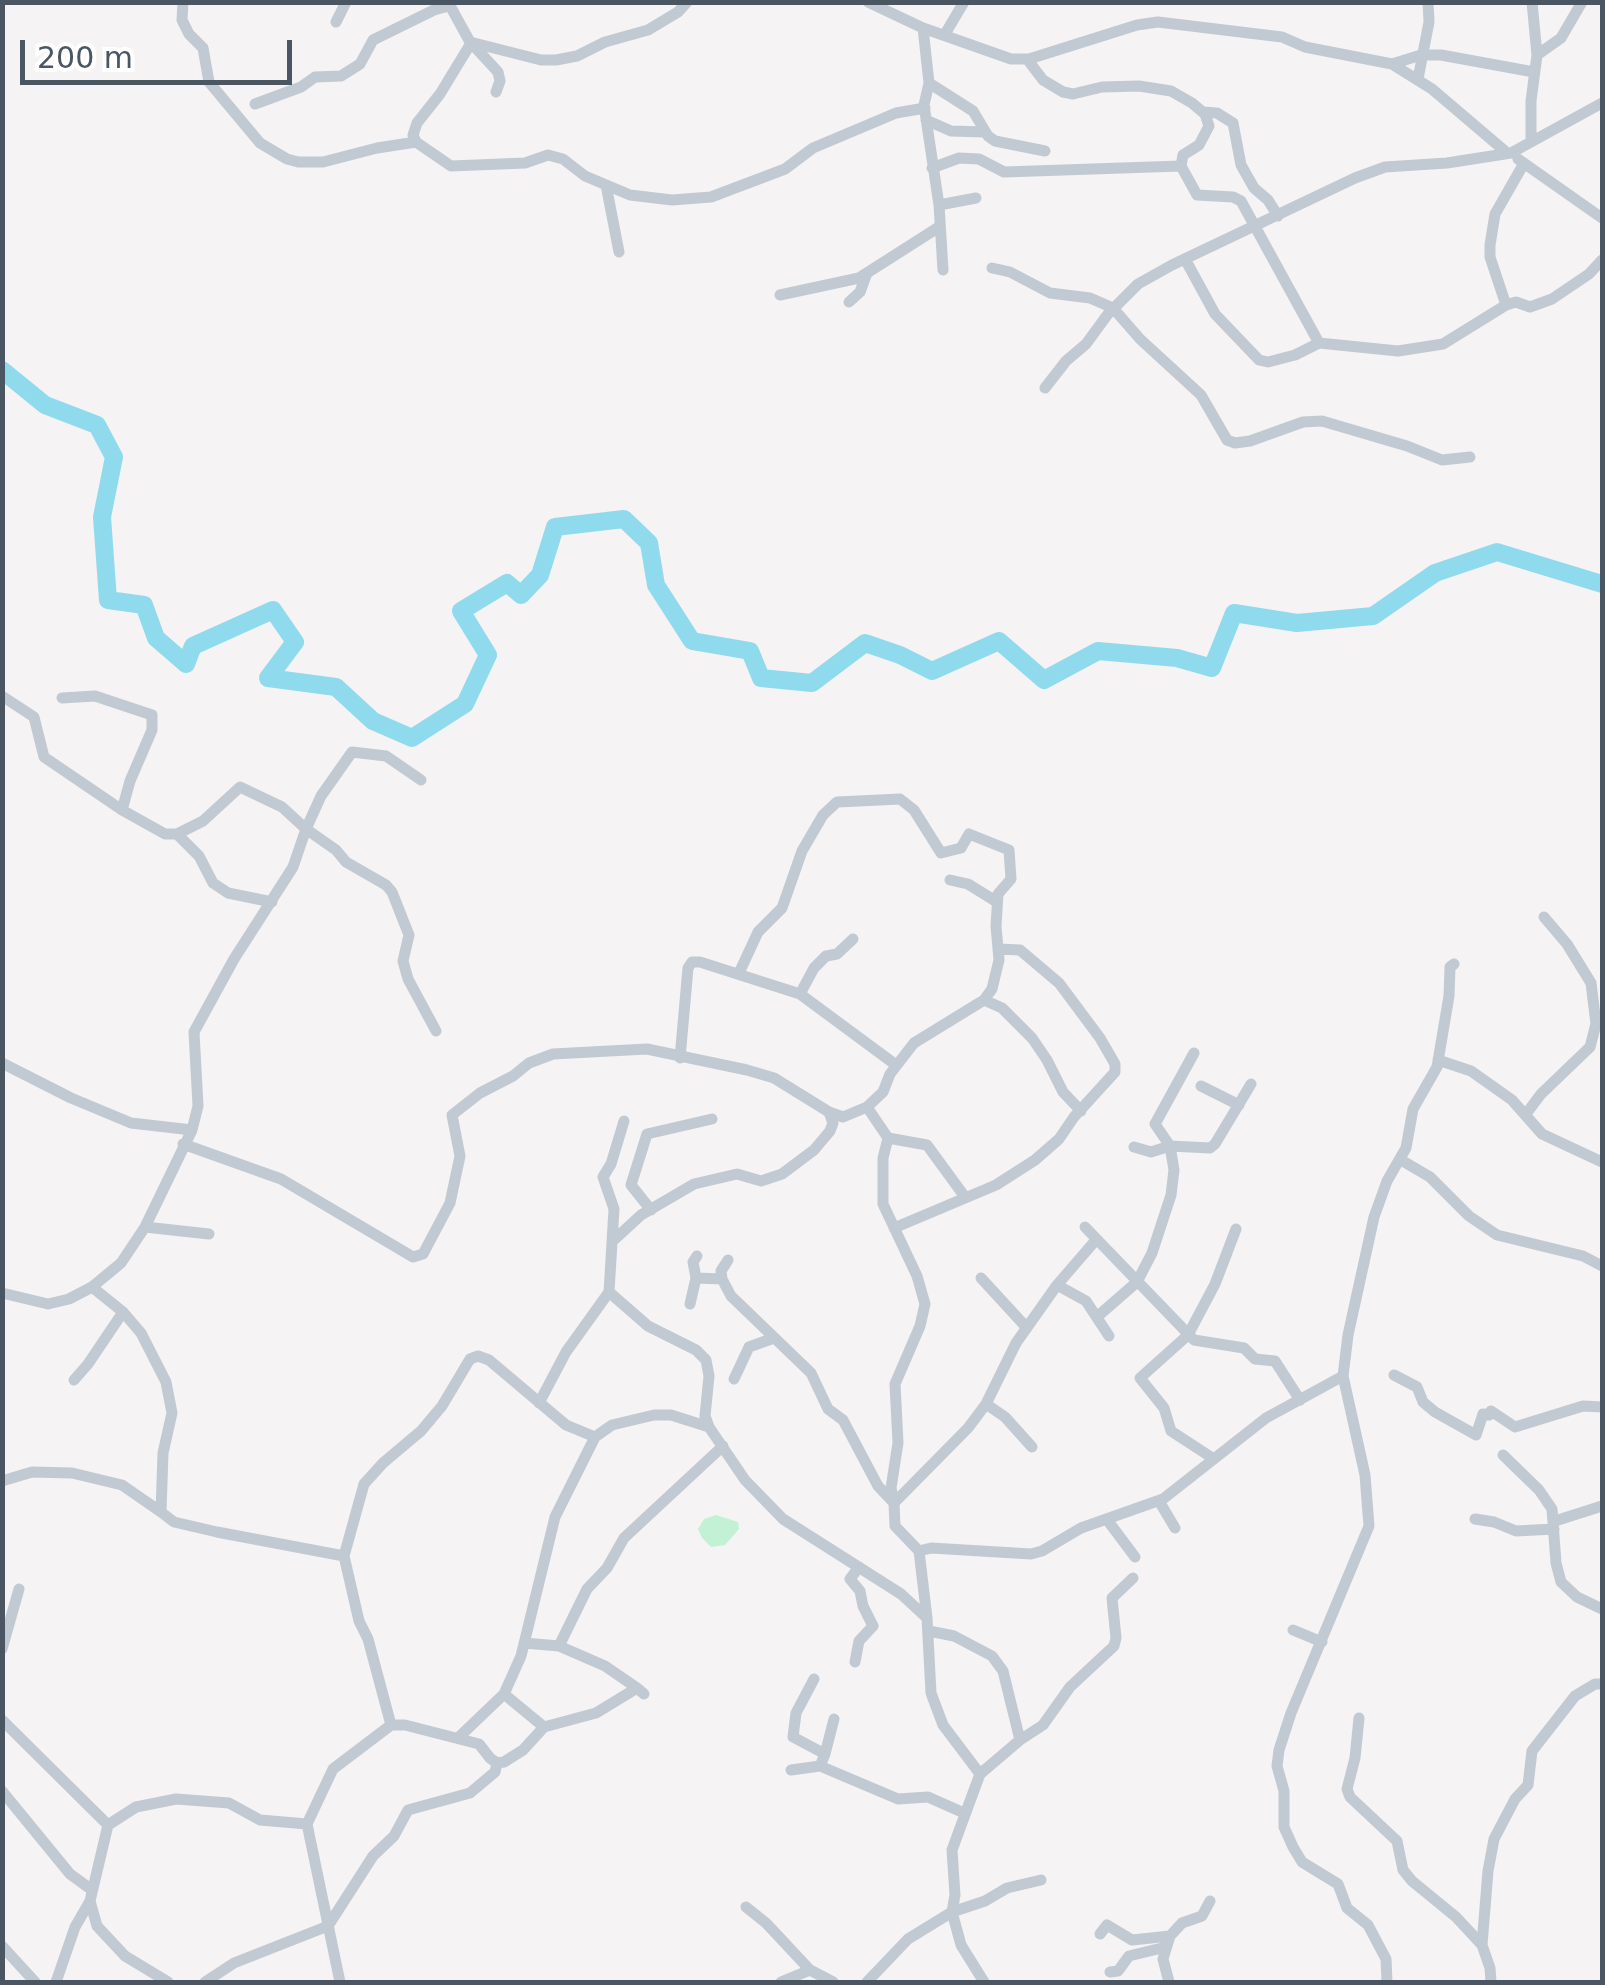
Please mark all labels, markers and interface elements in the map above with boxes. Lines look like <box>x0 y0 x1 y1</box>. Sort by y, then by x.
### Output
scale bar <box>25 20 298 82</box>
text: 200 m <box>37 40 133 75</box>

